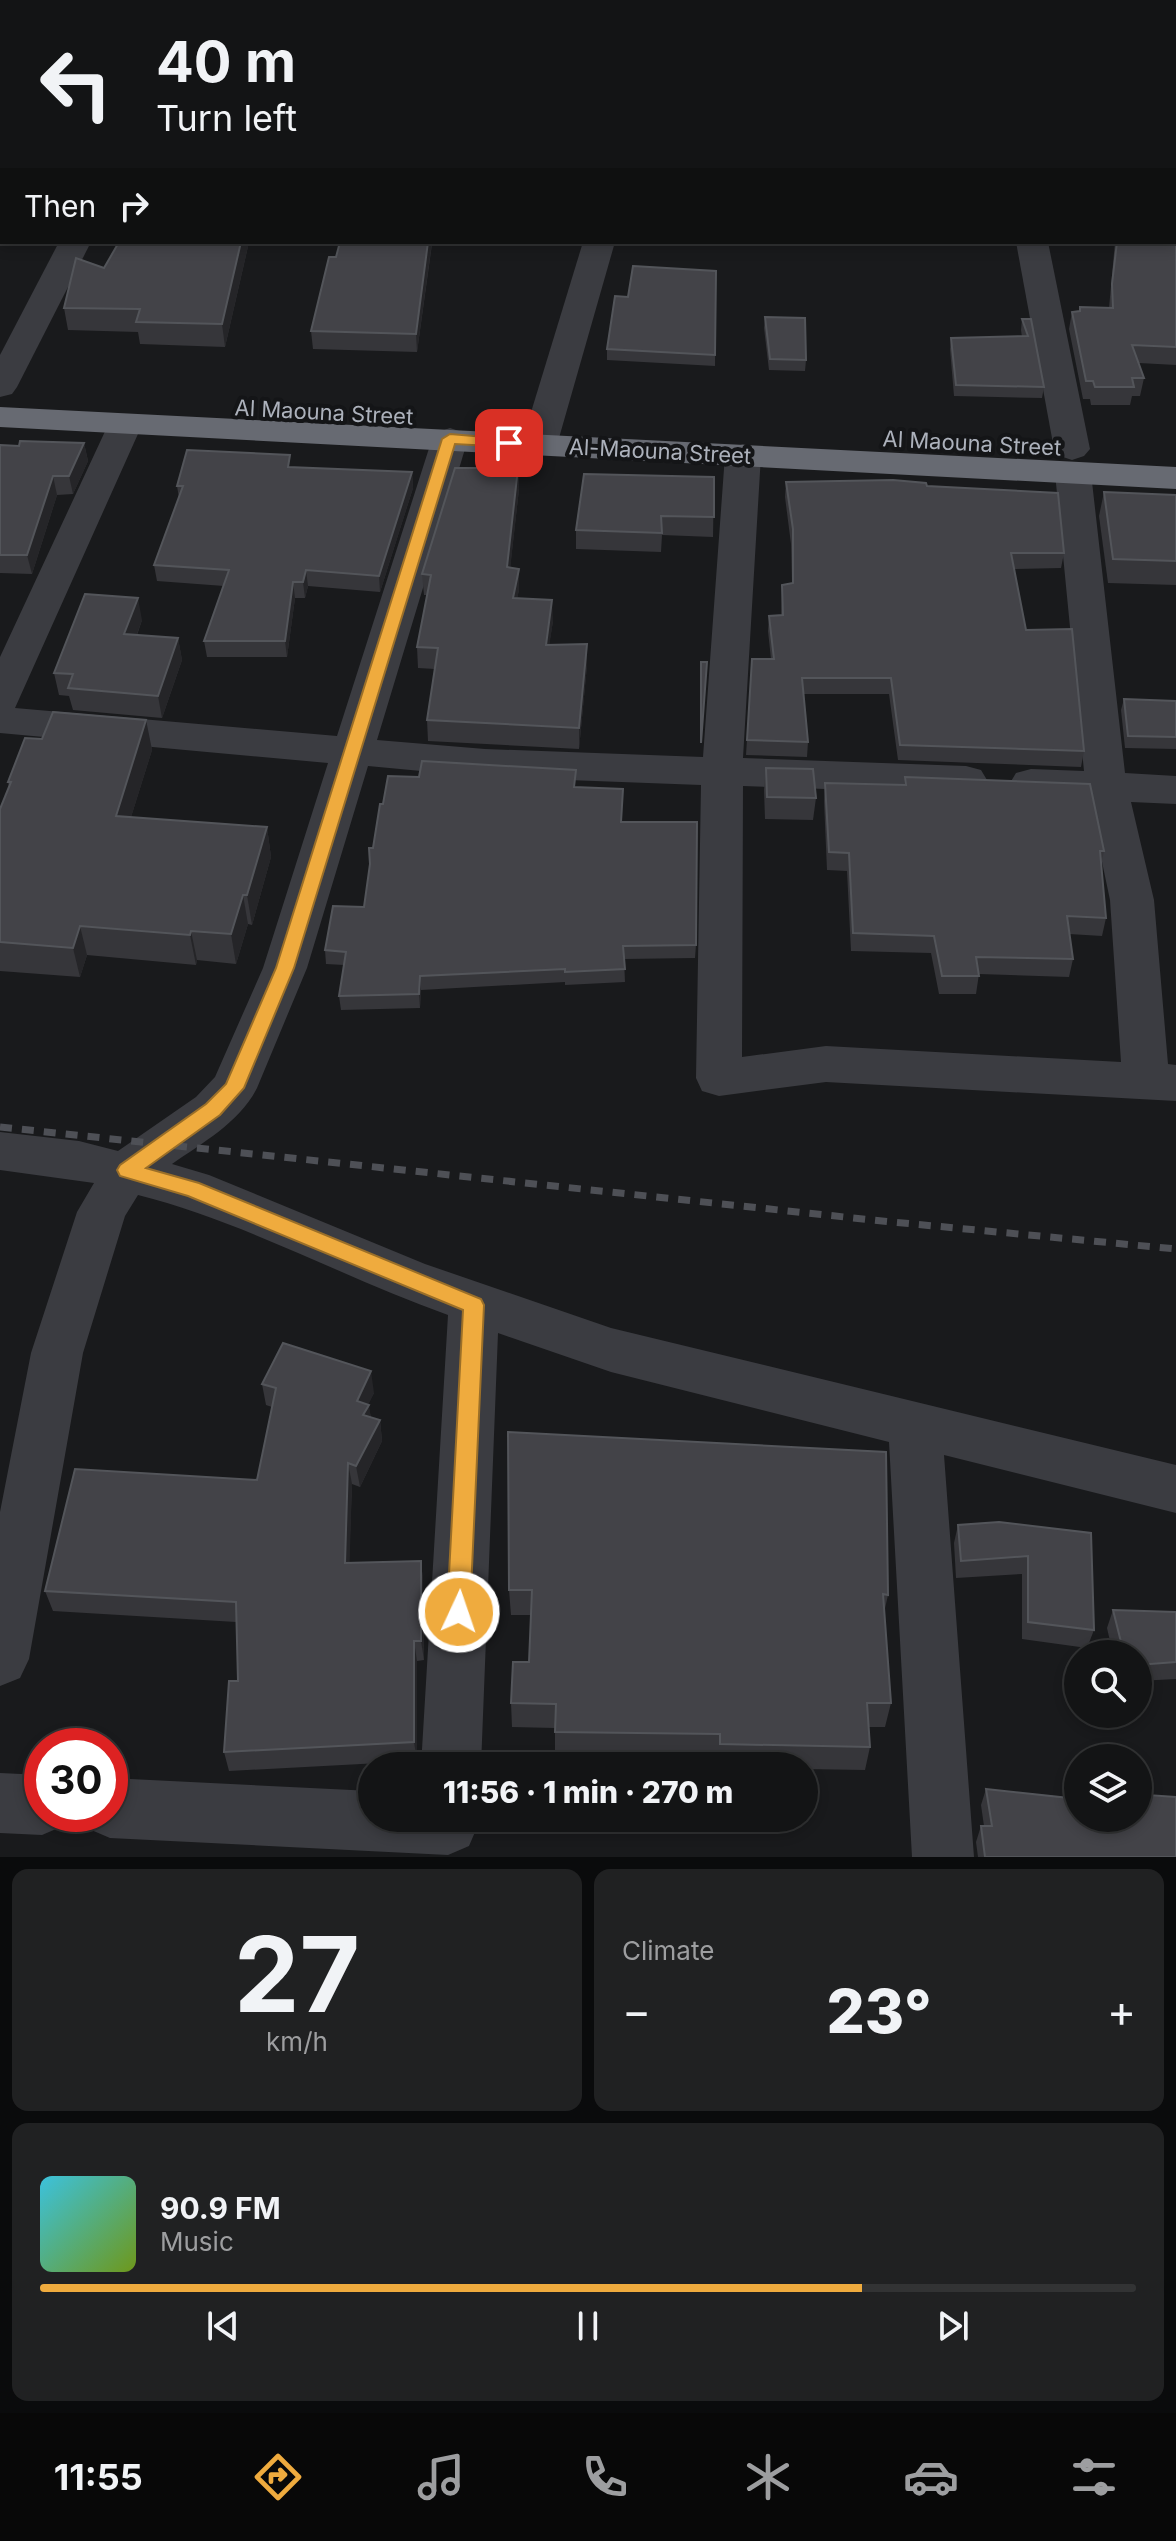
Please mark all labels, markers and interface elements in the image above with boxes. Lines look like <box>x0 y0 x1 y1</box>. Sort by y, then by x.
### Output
text: 40 m <box>156 28 296 96</box>
icon: left <box>24 32 128 136</box>
text: Turn left <box>156 96 297 140</box>
icon: right <box>112 184 156 228</box>
text: Then <box>24 188 96 224</box>
street label: Al Maouna Street <box>234 394 414 430</box>
pin <box>475 409 543 477</box>
icon: arrive <box>487 421 531 465</box>
street label: Al Maouna Street <box>882 425 1062 461</box>
street label: Al-Maouna Street <box>568 433 752 469</box>
position arrow <box>417 1570 501 1654</box>
map controls <box>1064 1640 1152 1832</box>
button: search <box>1064 1640 1152 1728</box>
speed limit sign: 30 <box>24 1728 128 1832</box>
button: layers <box>1064 1744 1152 1832</box>
text: 11:56 · 1 min · 270 m <box>443 1774 733 1810</box>
text: 27 <box>234 1911 360 2037</box>
text: Climate <box>622 1935 714 1966</box>
text: 23° <box>826 1975 932 2047</box>
text: − <box>622 1984 651 2038</box>
text: + <box>1107 1984 1136 2038</box>
text: km/h <box>266 2026 328 2057</box>
text: 90.9 FM <box>160 2190 281 2226</box>
text: Music <box>160 2226 234 2257</box>
icon: previous <box>201 2304 245 2348</box>
icon: pause <box>566 2304 610 2348</box>
icon: next <box>931 2304 975 2348</box>
icon: directions <box>250 2449 306 2505</box>
icon: music <box>413 2449 469 2505</box>
icon: phone <box>577 2449 633 2505</box>
icon: climate <box>740 2449 796 2505</box>
icon: car <box>903 2449 959 2505</box>
icon: filters <box>1066 2449 1122 2505</box>
text: 11:55 <box>54 2455 143 2499</box>

